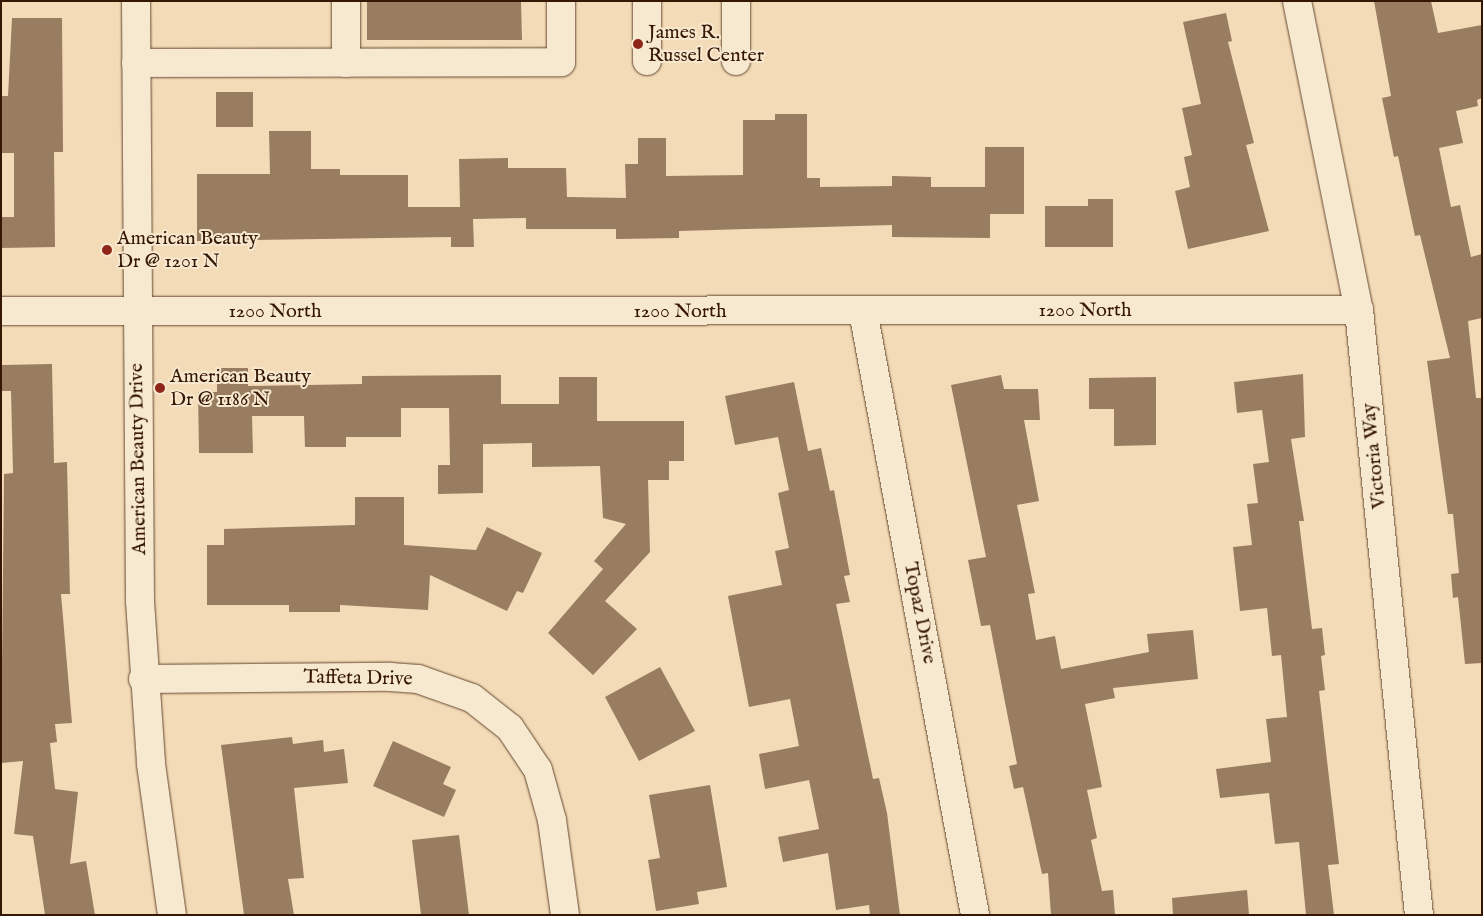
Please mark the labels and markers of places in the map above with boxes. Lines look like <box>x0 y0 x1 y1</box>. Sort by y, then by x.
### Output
place label: James R. Russel Center <box>648 21 764 68</box>
marker: James R. Russel Center <box>632 38 644 50</box>
place label: American Beauty Dr @ 1201 N <box>117 226 258 273</box>
marker: American Beauty Dr @ 1201 N <box>101 244 113 256</box>
place label: American Beauty Dr @ 1186 N <box>170 364 311 411</box>
marker: American Beauty Dr @ 1186 N <box>154 382 166 394</box>

